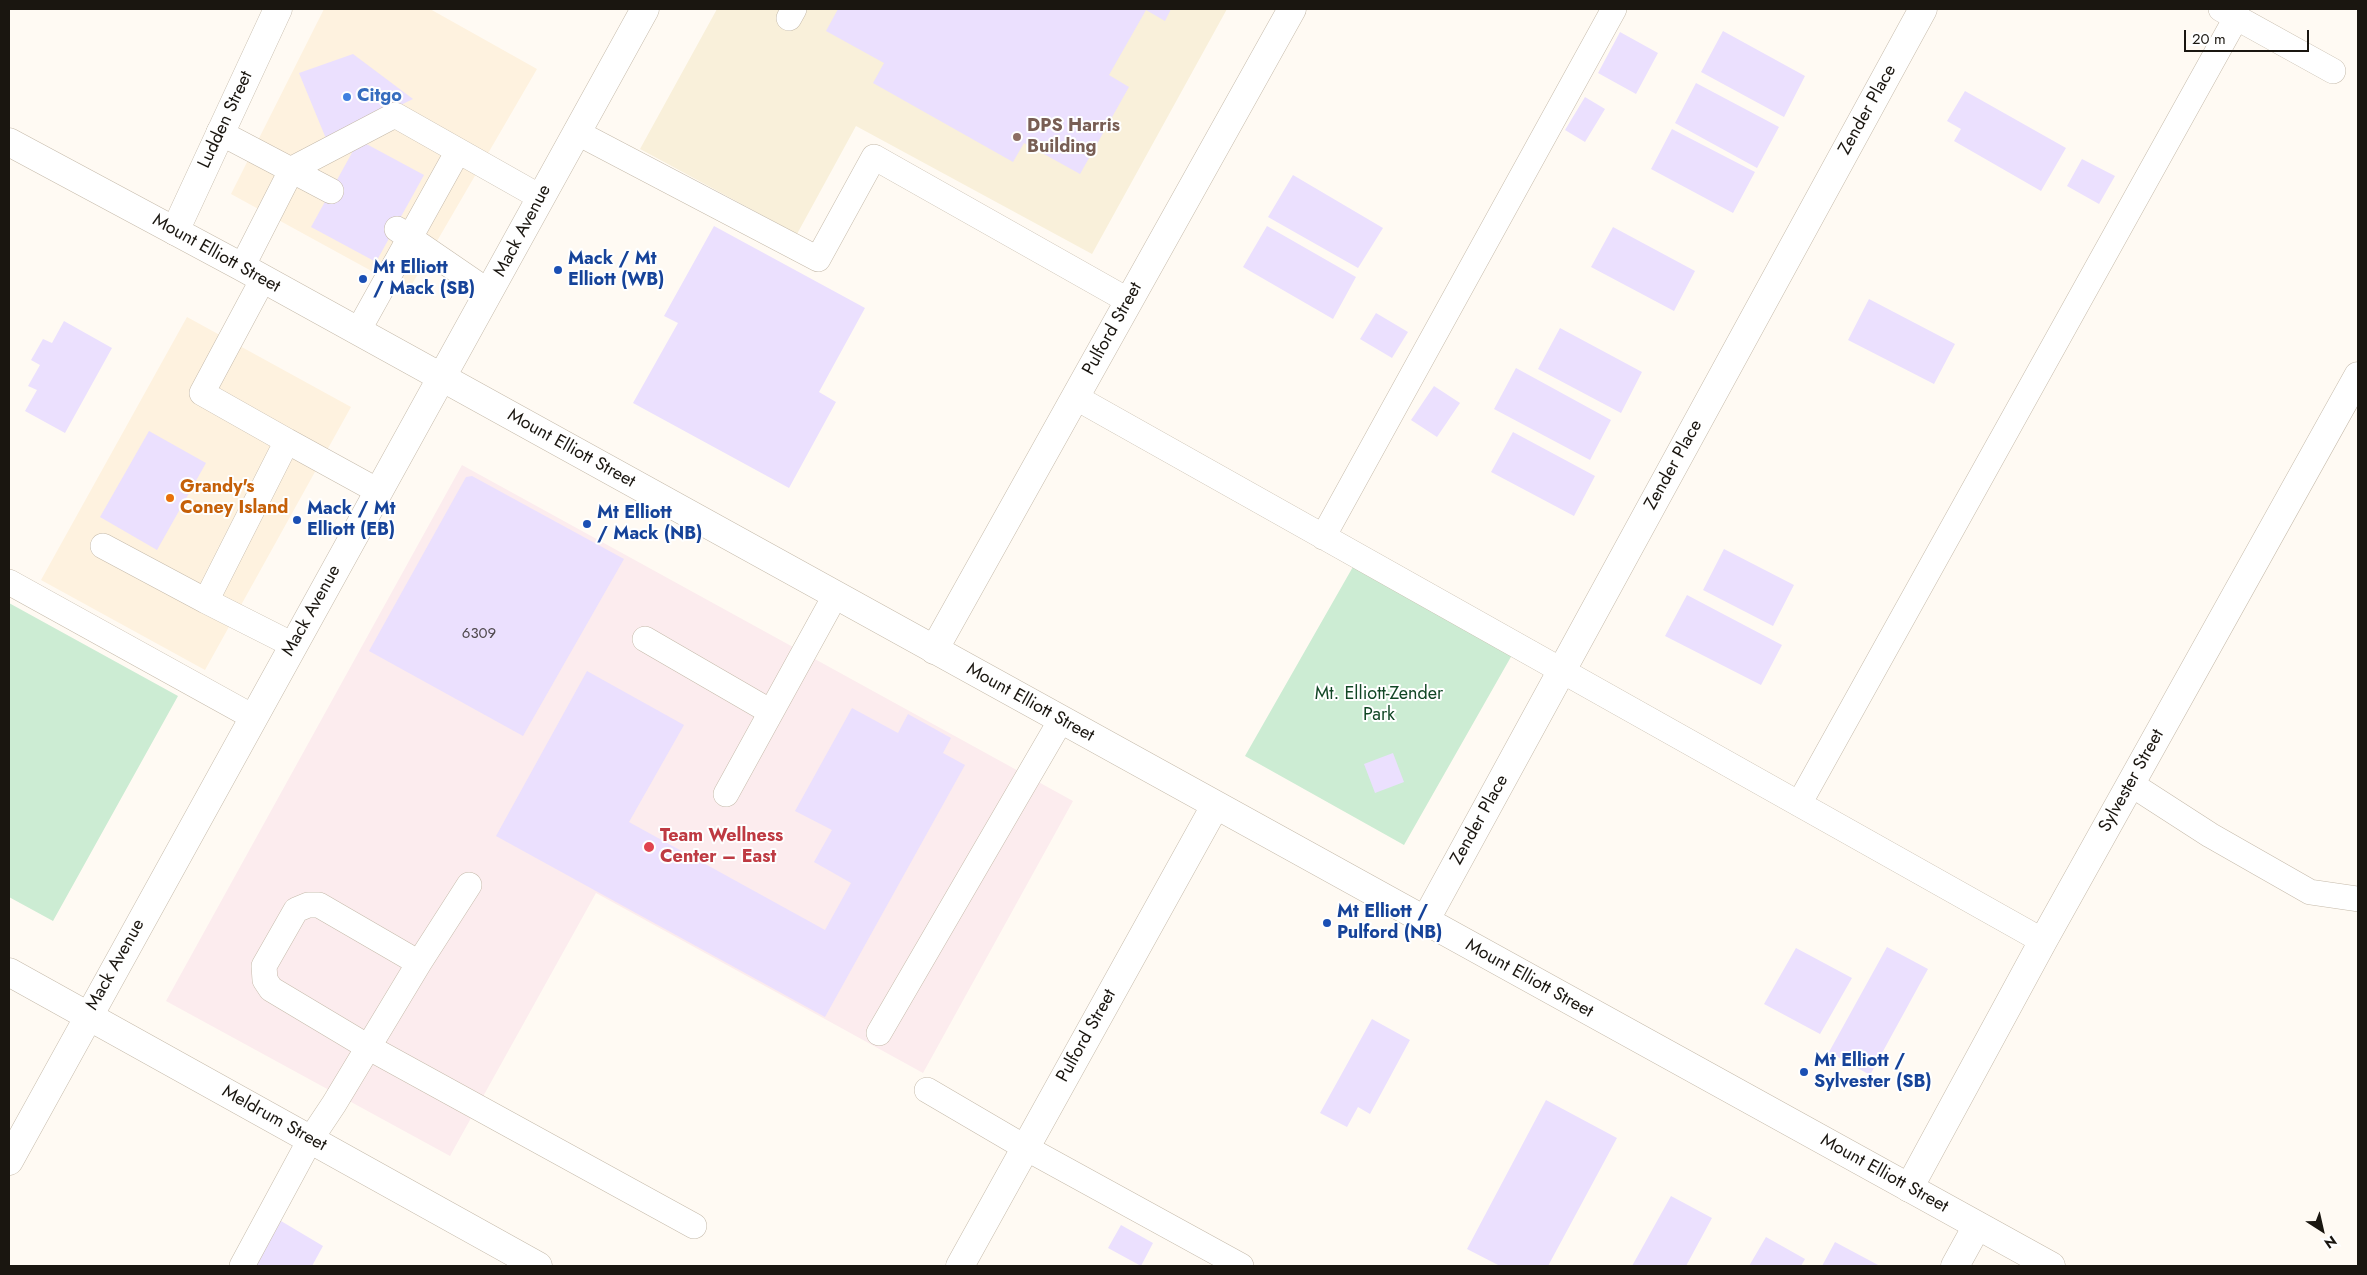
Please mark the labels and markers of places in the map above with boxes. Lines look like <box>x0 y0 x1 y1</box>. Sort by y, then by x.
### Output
place label: Citgo <box>357 86 402 108</box>
marker: Citgo <box>341 91 353 103</box>
place label: DPS Harris Building <box>1027 116 1120 158</box>
marker: DPS Harris Building <box>1011 131 1023 143</box>
place label: Mack / Mt Elliott (WB) <box>568 249 664 292</box>
place label: Mt Elliott / Mack (SB) <box>373 258 475 300</box>
marker: Mack / Mt Elliott (WB) <box>552 264 564 276</box>
marker: Mt Elliott / Mack (SB) <box>357 273 369 285</box>
place label: Grandy's Coney Island <box>180 477 288 520</box>
marker: Grandy's Coney Island <box>164 492 176 504</box>
place label: Mack / Mt Elliott (EB) <box>307 499 396 542</box>
place label: Mt Elliott / Mack (NB) <box>597 503 702 546</box>
marker: Mack / Mt Elliott (EB) <box>291 514 303 526</box>
marker: Mt Elliott / Mack (NB) <box>581 518 593 530</box>
place label: Team Wellness Center – East <box>660 826 783 869</box>
marker: Team Wellness Center – East <box>642 840 656 854</box>
place label: Mt Elliott / Pulford (NB) <box>1337 902 1442 944</box>
marker: Mt Elliott / Pulford (NB) <box>1321 917 1333 929</box>
place label: Mt Elliott / Sylvester (SB) <box>1814 1051 1932 1094</box>
marker: Mt Elliott / Sylvester (SB) <box>1798 1066 1810 1078</box>

